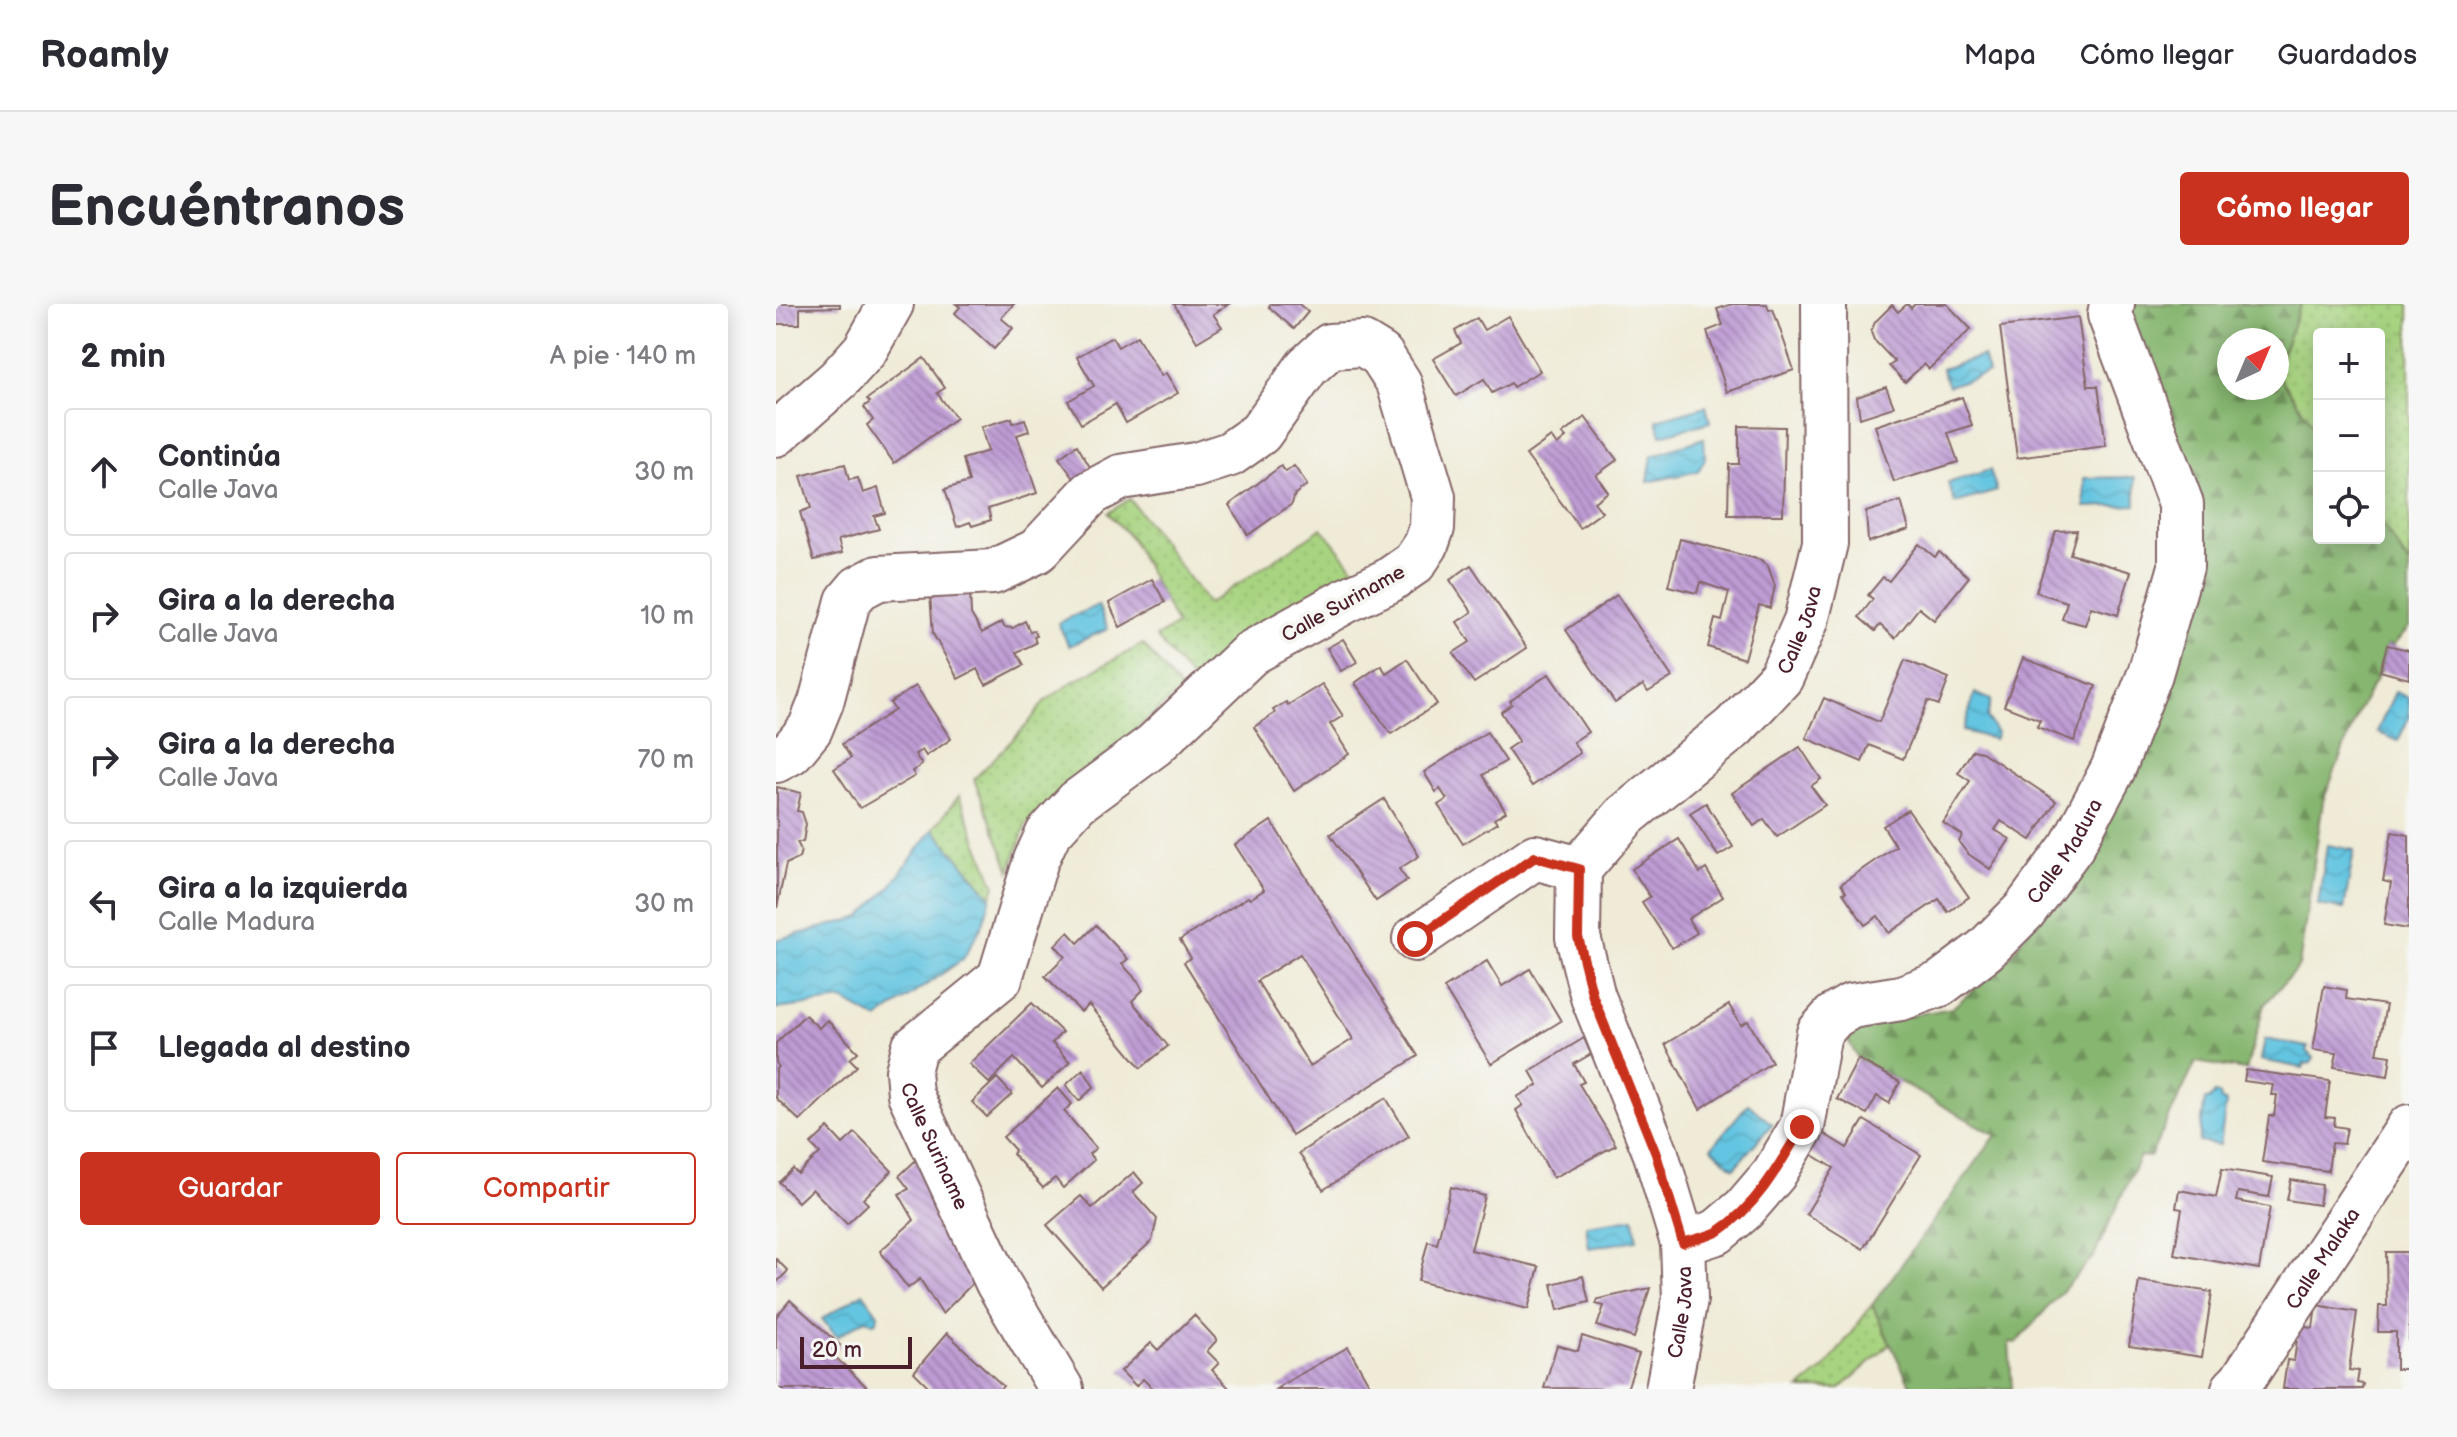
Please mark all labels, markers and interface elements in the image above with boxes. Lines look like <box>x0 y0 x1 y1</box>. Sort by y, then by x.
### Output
text: Roamly <box>40 33 169 78</box>
text: Mapa <box>1964 39 2036 72</box>
text: Cómo llegar <box>2080 39 2233 72</box>
text: Guardados <box>2277 39 2417 72</box>
button: Cómo llegar <box>2180 172 2409 245</box>
text: Encuéntranos <box>48 175 405 242</box>
north arrow <box>2217 328 2289 400</box>
map controls <box>2313 328 2385 544</box>
button: + <box>2313 328 2385 400</box>
text: 2 min <box>80 336 166 377</box>
text: A pie · 140 m <box>550 341 696 372</box>
button: − <box>2313 400 2385 472</box>
text: Continúa <box>158 439 281 475</box>
icon: ahead <box>82 450 126 494</box>
text: 30 m <box>634 457 694 488</box>
button: locate <box>2313 472 2385 544</box>
text: Calle Java <box>158 475 278 506</box>
street label: Calle Suriname <box>1278 560 1409 648</box>
text: Gira a la derecha <box>158 583 395 619</box>
street label: Calle Java <box>1773 584 1827 678</box>
icon: right <box>82 594 126 638</box>
text: 10 m <box>640 601 694 632</box>
text: Calle Java <box>158 619 278 650</box>
text: Gira a la derecha <box>158 727 395 763</box>
icon: right <box>82 738 126 782</box>
text: 70 m <box>637 745 694 776</box>
text: Calle Java <box>158 763 278 794</box>
street label: Calle Madura <box>2022 795 2108 909</box>
text: Gira a la izquierda <box>158 871 408 907</box>
icon: left <box>82 882 126 926</box>
text: 30 m <box>634 889 694 920</box>
text: Calle Madura <box>158 907 315 938</box>
route start <box>1397 921 1433 957</box>
icon: arrive <box>82 1026 126 1070</box>
text: Llegada al destino <box>158 1030 411 1066</box>
street label: Calle Suriname <box>896 1082 973 1214</box>
route end <box>1784 1109 1820 1145</box>
button: Guardar <box>80 1152 380 1225</box>
button: Compartir <box>396 1152 696 1225</box>
street label: Calle Malaka <box>2281 1204 2365 1314</box>
street label: Calle Java <box>1663 1266 1698 1360</box>
scale bar <box>800 1333 912 1369</box>
text: 20 m <box>812 1337 862 1364</box>

